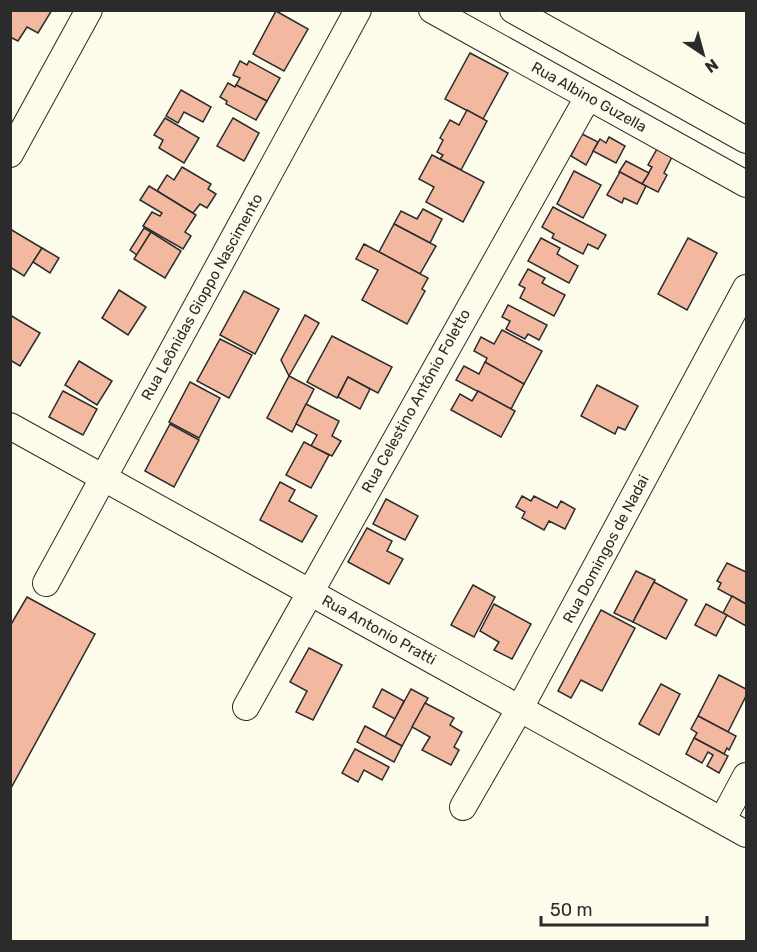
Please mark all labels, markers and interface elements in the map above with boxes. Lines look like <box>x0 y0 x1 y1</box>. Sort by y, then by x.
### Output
north arrow <box>673 24 733 84</box>
text: N <box>701 55 722 77</box>
street label: Rua Albino Guzella <box>528 58 650 136</box>
street label: Rua Leônidas Gioppo Nascimento <box>138 191 266 403</box>
street label: Rua Celestino Antônio Foletto <box>358 306 474 496</box>
street label: Rua Domingos de Nadai <box>559 472 653 626</box>
street label: Rua Antonio Pratti <box>319 591 439 669</box>
scale bar <box>541 889 708 927</box>
text: 50 m <box>550 899 593 921</box>

